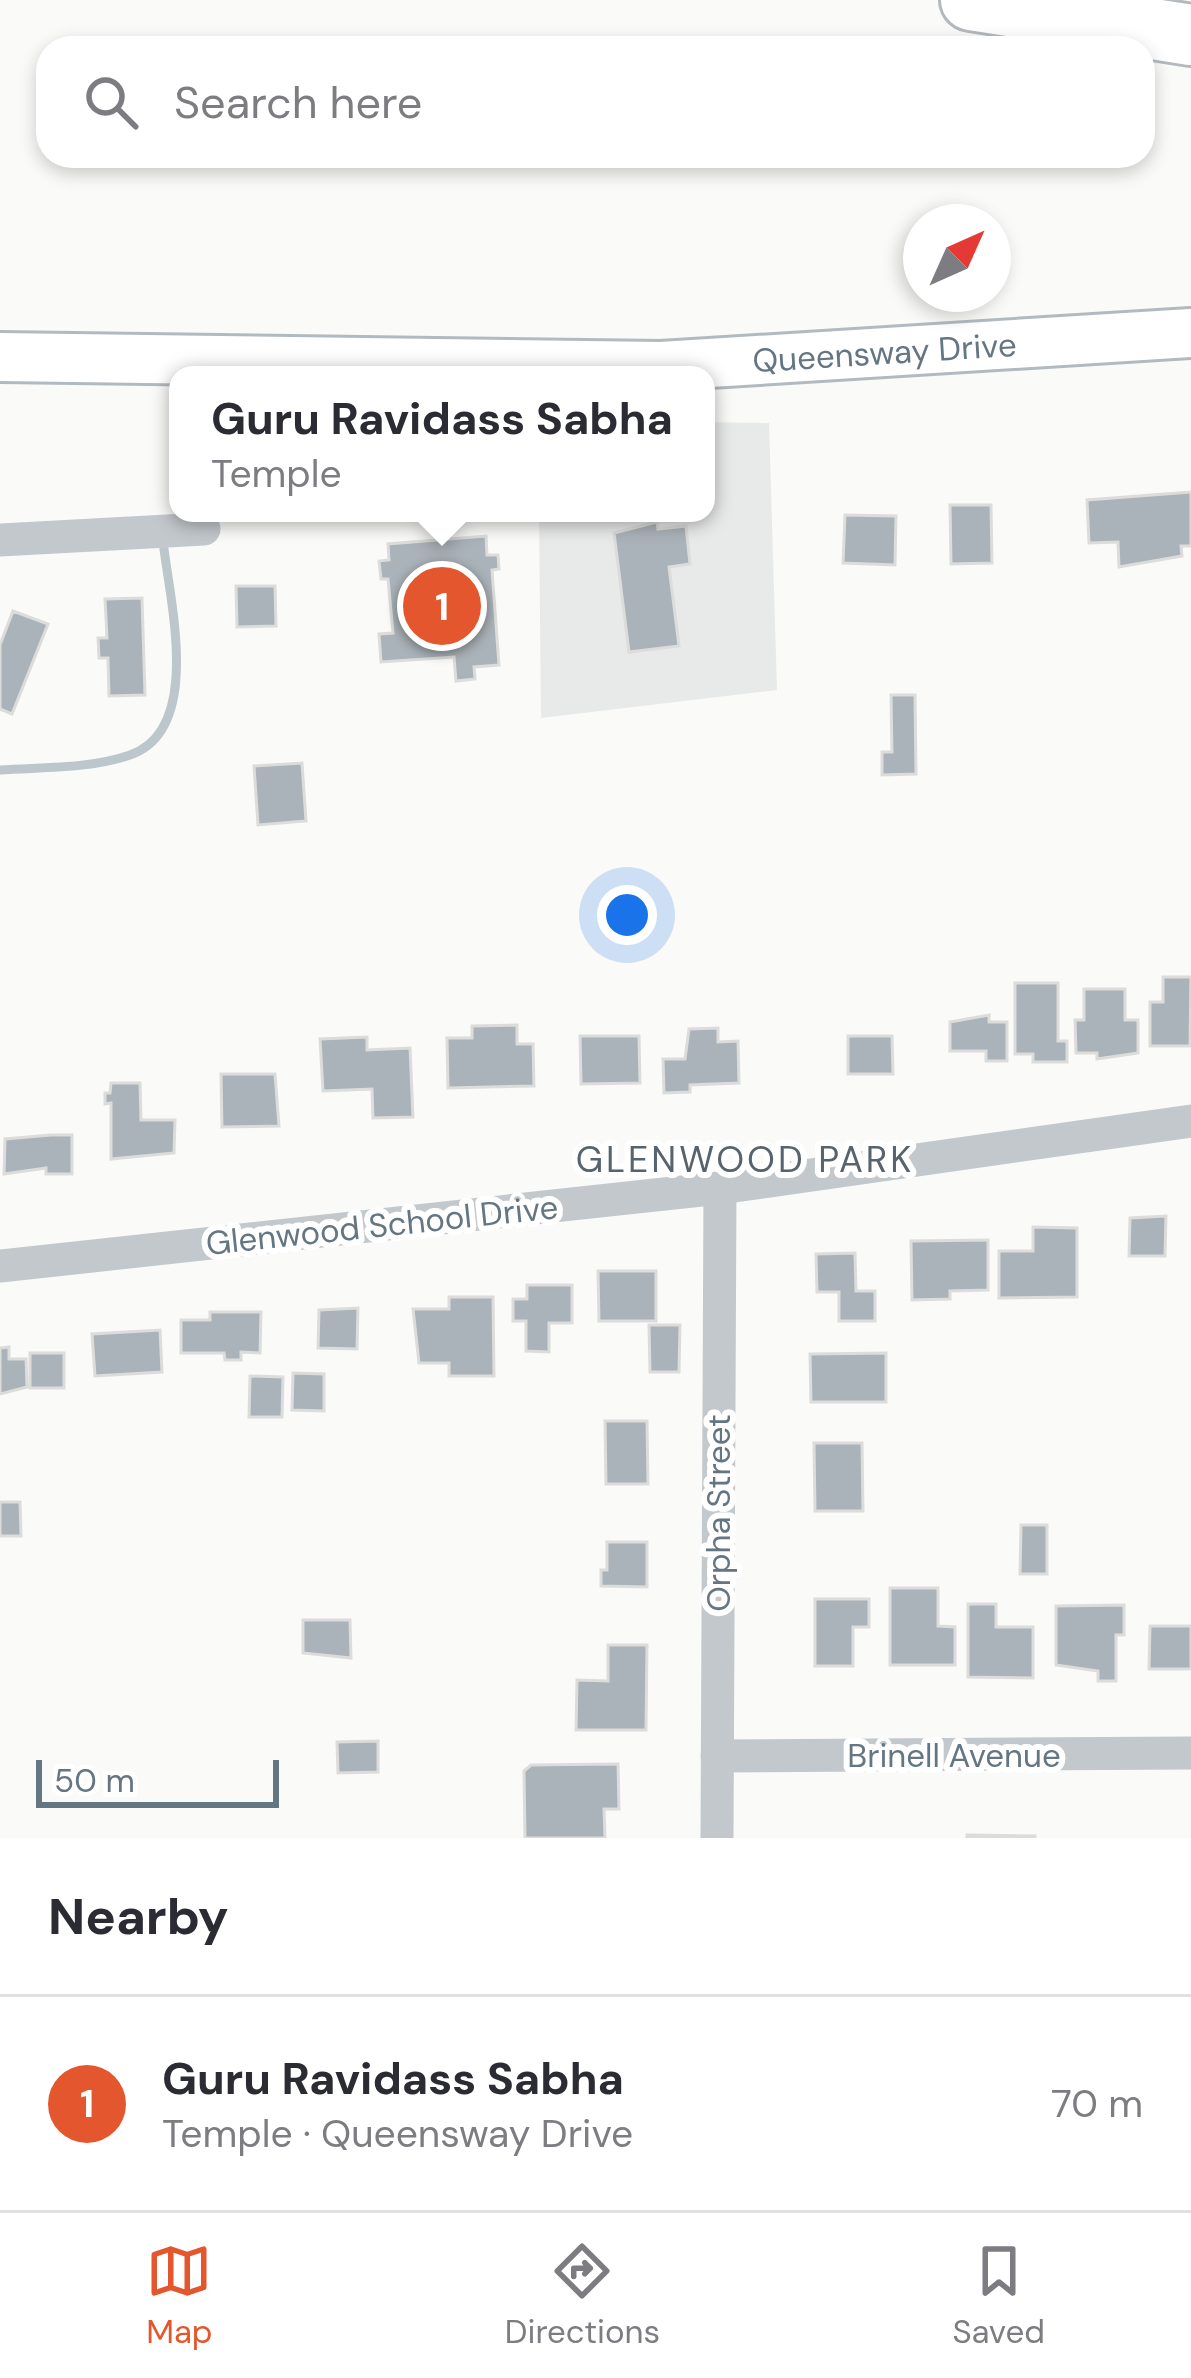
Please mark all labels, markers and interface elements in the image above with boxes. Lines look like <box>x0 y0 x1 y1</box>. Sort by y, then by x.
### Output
search box <box>36 36 1155 168</box>
icon: search <box>78 69 144 135</box>
text: Search here <box>174 73 422 132</box>
north arrow <box>903 204 1011 312</box>
street label: Queensway Drive <box>751 322 1018 382</box>
popup <box>169 366 715 522</box>
text: Guru Ravidass Sabha <box>211 389 673 448</box>
text: Temple <box>211 448 342 499</box>
pin: 1 <box>403 561 481 651</box>
your location <box>597 885 657 945</box>
district label: GLENWOOD PARK <box>576 1136 914 1183</box>
street label: Glenwood School Drive <box>204 1185 560 1265</box>
street label: Orpha Street <box>697 1414 740 1612</box>
street label: Brinell Avenue <box>847 1734 1061 1777</box>
scale bar <box>36 1754 279 1807</box>
text: 50 m <box>54 1759 135 1802</box>
text: Nearby <box>48 1883 229 1950</box>
text: Guru Ravidass Sabha <box>162 2049 624 2108</box>
text: 1 <box>80 2078 94 2129</box>
text: 70 m <box>1051 2078 1143 2129</box>
text: Temple · Queensway Drive <box>162 2108 633 2159</box>
tab: Map <box>146 2238 213 2353</box>
tab: Directions <box>505 2238 660 2353</box>
tab: Saved <box>952 2238 1045 2353</box>

